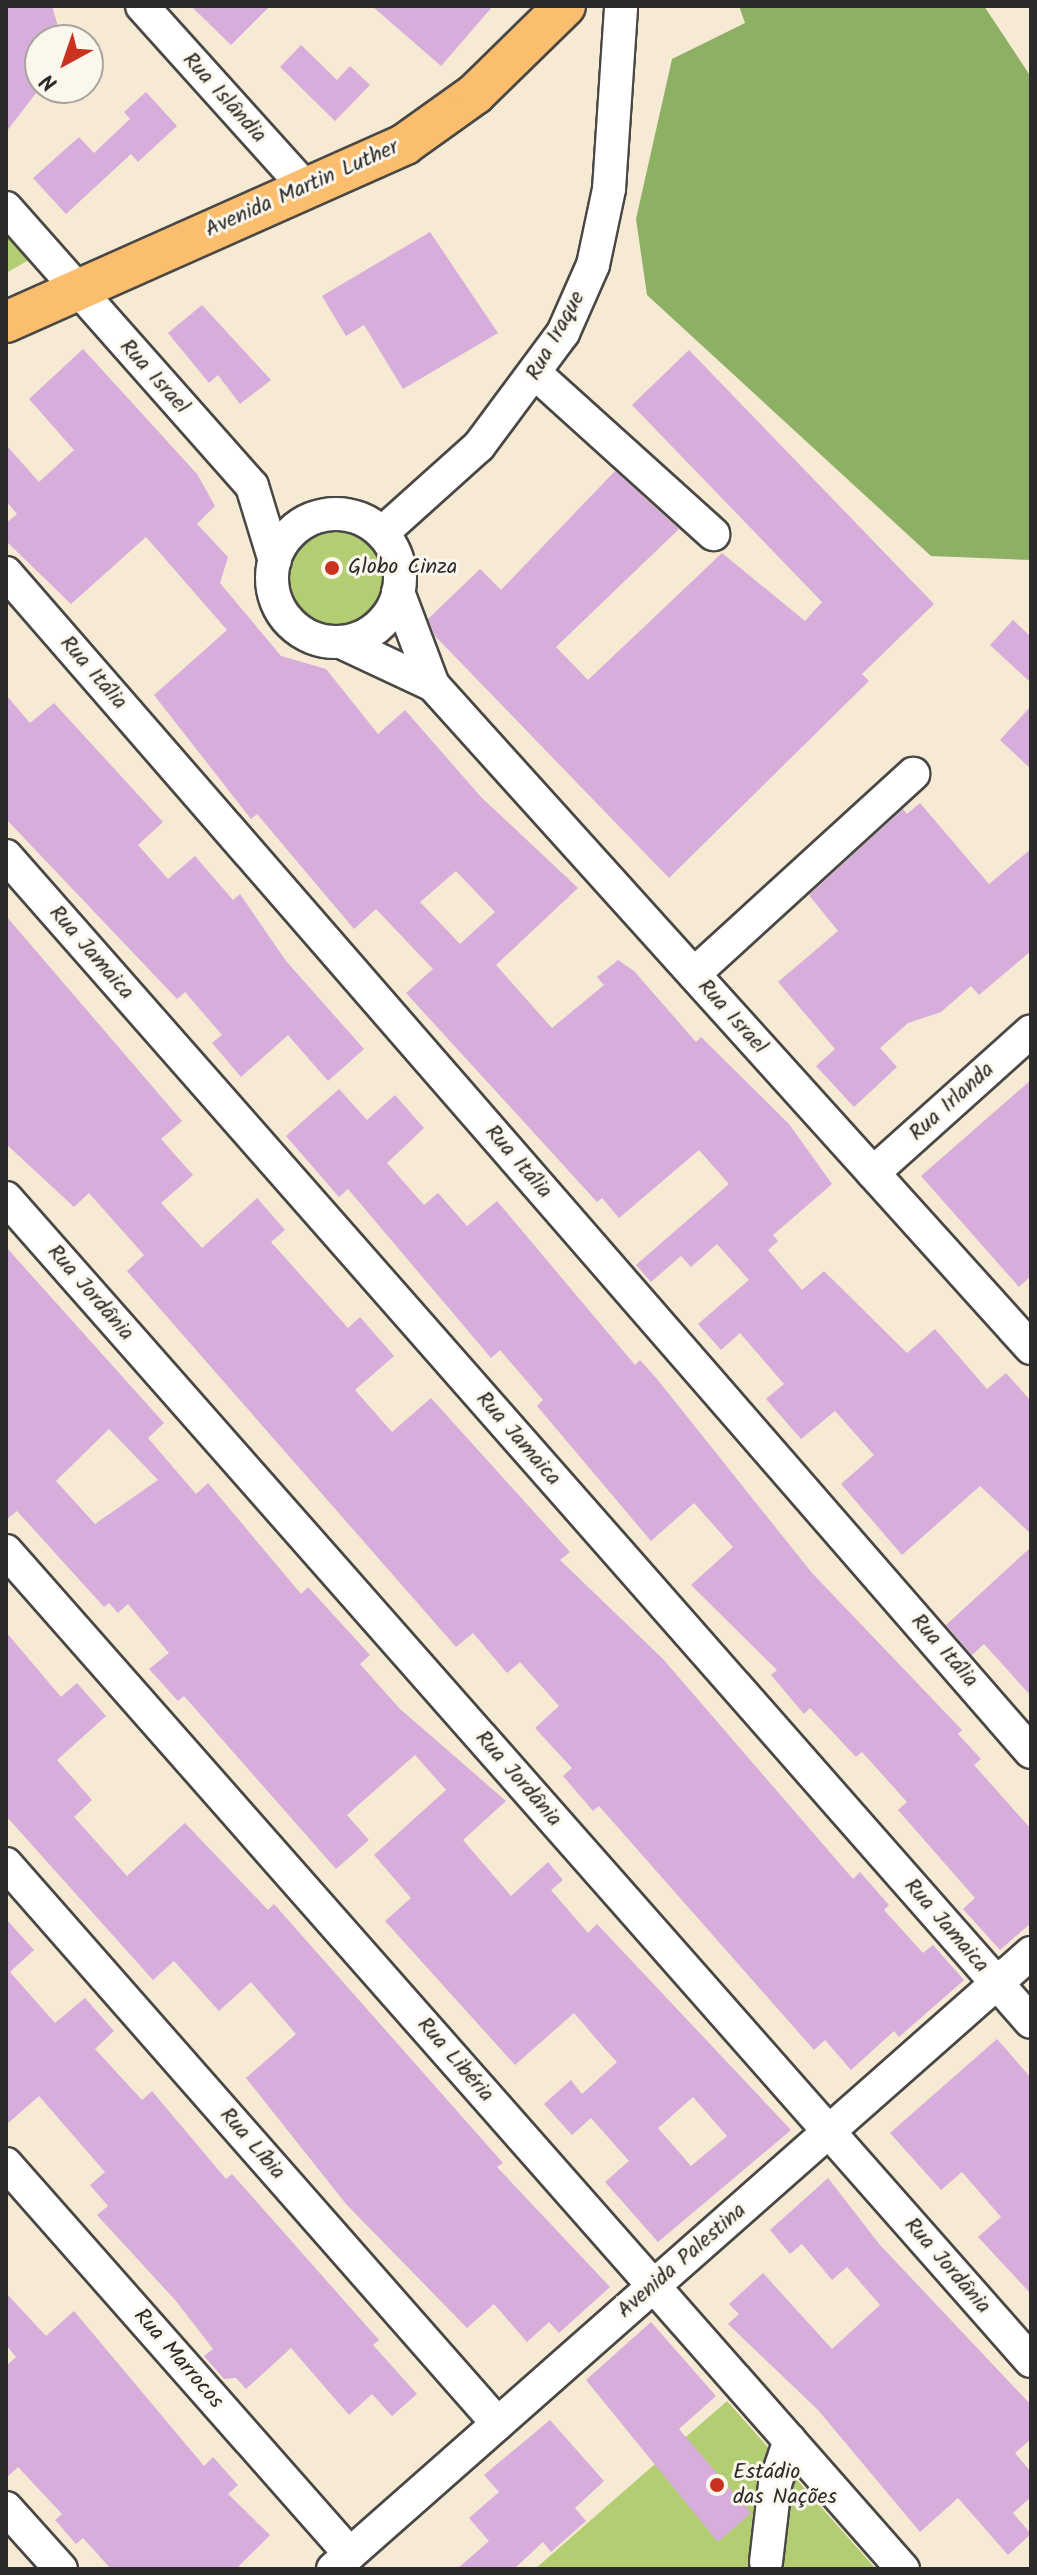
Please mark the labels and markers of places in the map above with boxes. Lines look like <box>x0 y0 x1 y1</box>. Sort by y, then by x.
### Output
place label: Globo Cinza <box>348 555 457 581</box>
marker: Globo Cinza <box>323 559 341 577</box>
place label: Estádio das Nações <box>733 2459 837 2510</box>
marker: Estádio das Nações <box>708 2476 726 2494</box>

